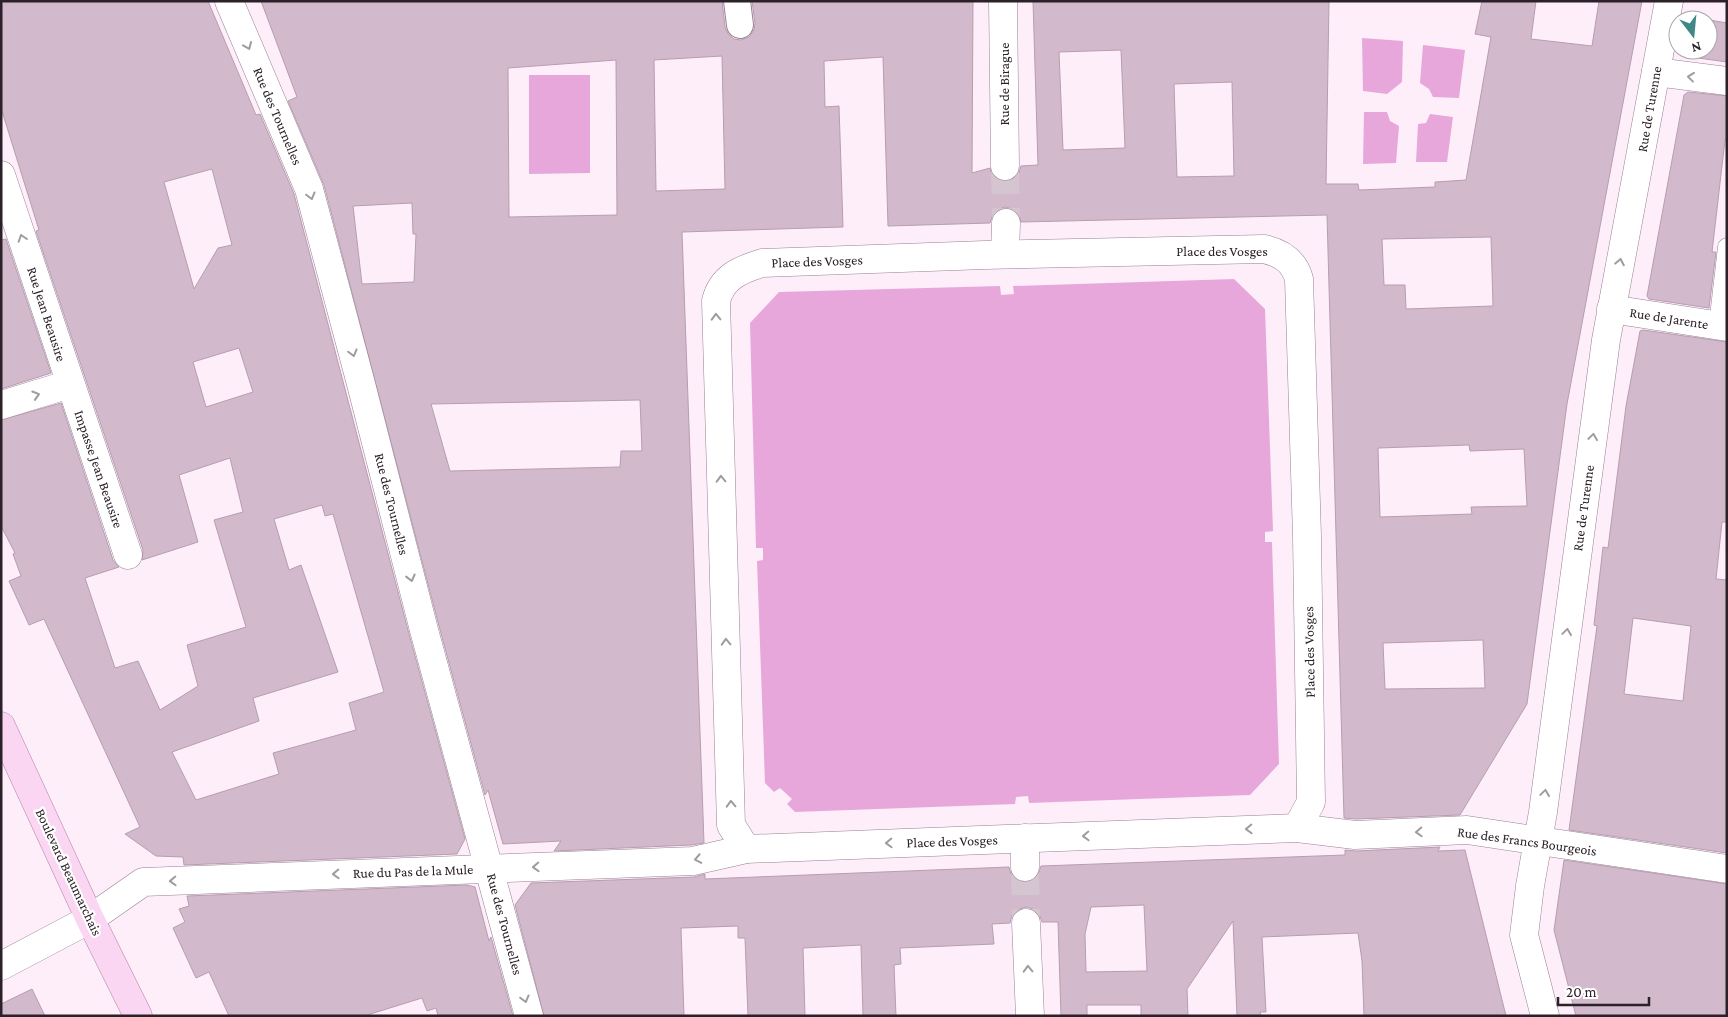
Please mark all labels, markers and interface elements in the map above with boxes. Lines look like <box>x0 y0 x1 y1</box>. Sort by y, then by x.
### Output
north arrow <box>1668 10 1718 60</box>
text: N <box>1689 38 1703 57</box>
one-way arrow <box>241 41 252 50</box>
street label: Rue de Birague <box>996 43 1012 125</box>
street label: Rue des Tournelles <box>250 65 306 167</box>
street label: Rue de Turenne <box>1634 65 1664 153</box>
one-way arrow <box>1687 72 1695 83</box>
one-way arrow <box>305 191 315 200</box>
one-way arrow <box>18 234 28 243</box>
street label: Place des Vosges <box>1176 243 1268 259</box>
street label: Place des Vosges <box>771 251 863 271</box>
one-way arrow <box>1615 257 1625 266</box>
street label: Rue Jean Beausire <box>24 265 70 363</box>
street label: Rue de Jarente <box>1628 304 1710 332</box>
one-way arrow <box>711 312 722 320</box>
one-way arrow <box>347 348 357 356</box>
one-way arrow <box>31 390 39 400</box>
street label: Impasse Jean Beausire <box>71 408 127 530</box>
one-way arrow <box>1587 432 1598 440</box>
street label: Rue des Tournelles <box>372 451 412 557</box>
street label: Rue de Turenne <box>1569 464 1597 552</box>
one-way arrow <box>716 475 726 482</box>
one-way arrow <box>405 574 416 582</box>
street label: Place des Vosges <box>1300 606 1318 698</box>
one-way arrow <box>1561 628 1572 636</box>
one-way arrow <box>721 637 731 645</box>
one-way arrow <box>1539 789 1550 797</box>
one-way arrow <box>725 800 736 808</box>
street label: Boulevard Beaumarchais <box>33 806 105 938</box>
street label: Rue des Francs Bourgeois <box>1456 823 1598 859</box>
one-way arrow <box>1244 824 1252 835</box>
one-way arrow <box>1415 827 1423 838</box>
one-way arrow <box>1082 830 1090 841</box>
street label: Place des Vosges <box>906 831 998 851</box>
one-way arrow <box>885 838 893 849</box>
one-way arrow <box>694 854 703 864</box>
street label: Rue du Pas de la Mule <box>353 861 473 881</box>
one-way arrow <box>532 861 540 872</box>
one-way arrow <box>331 869 339 879</box>
street label: Rue des Tournelles <box>484 871 526 977</box>
one-way arrow <box>169 875 177 886</box>
one-way arrow <box>1022 965 1033 973</box>
scale bar <box>1558 974 1649 1006</box>
text: 20 m <box>1566 984 1597 1000</box>
one-way arrow <box>519 995 530 1004</box>

